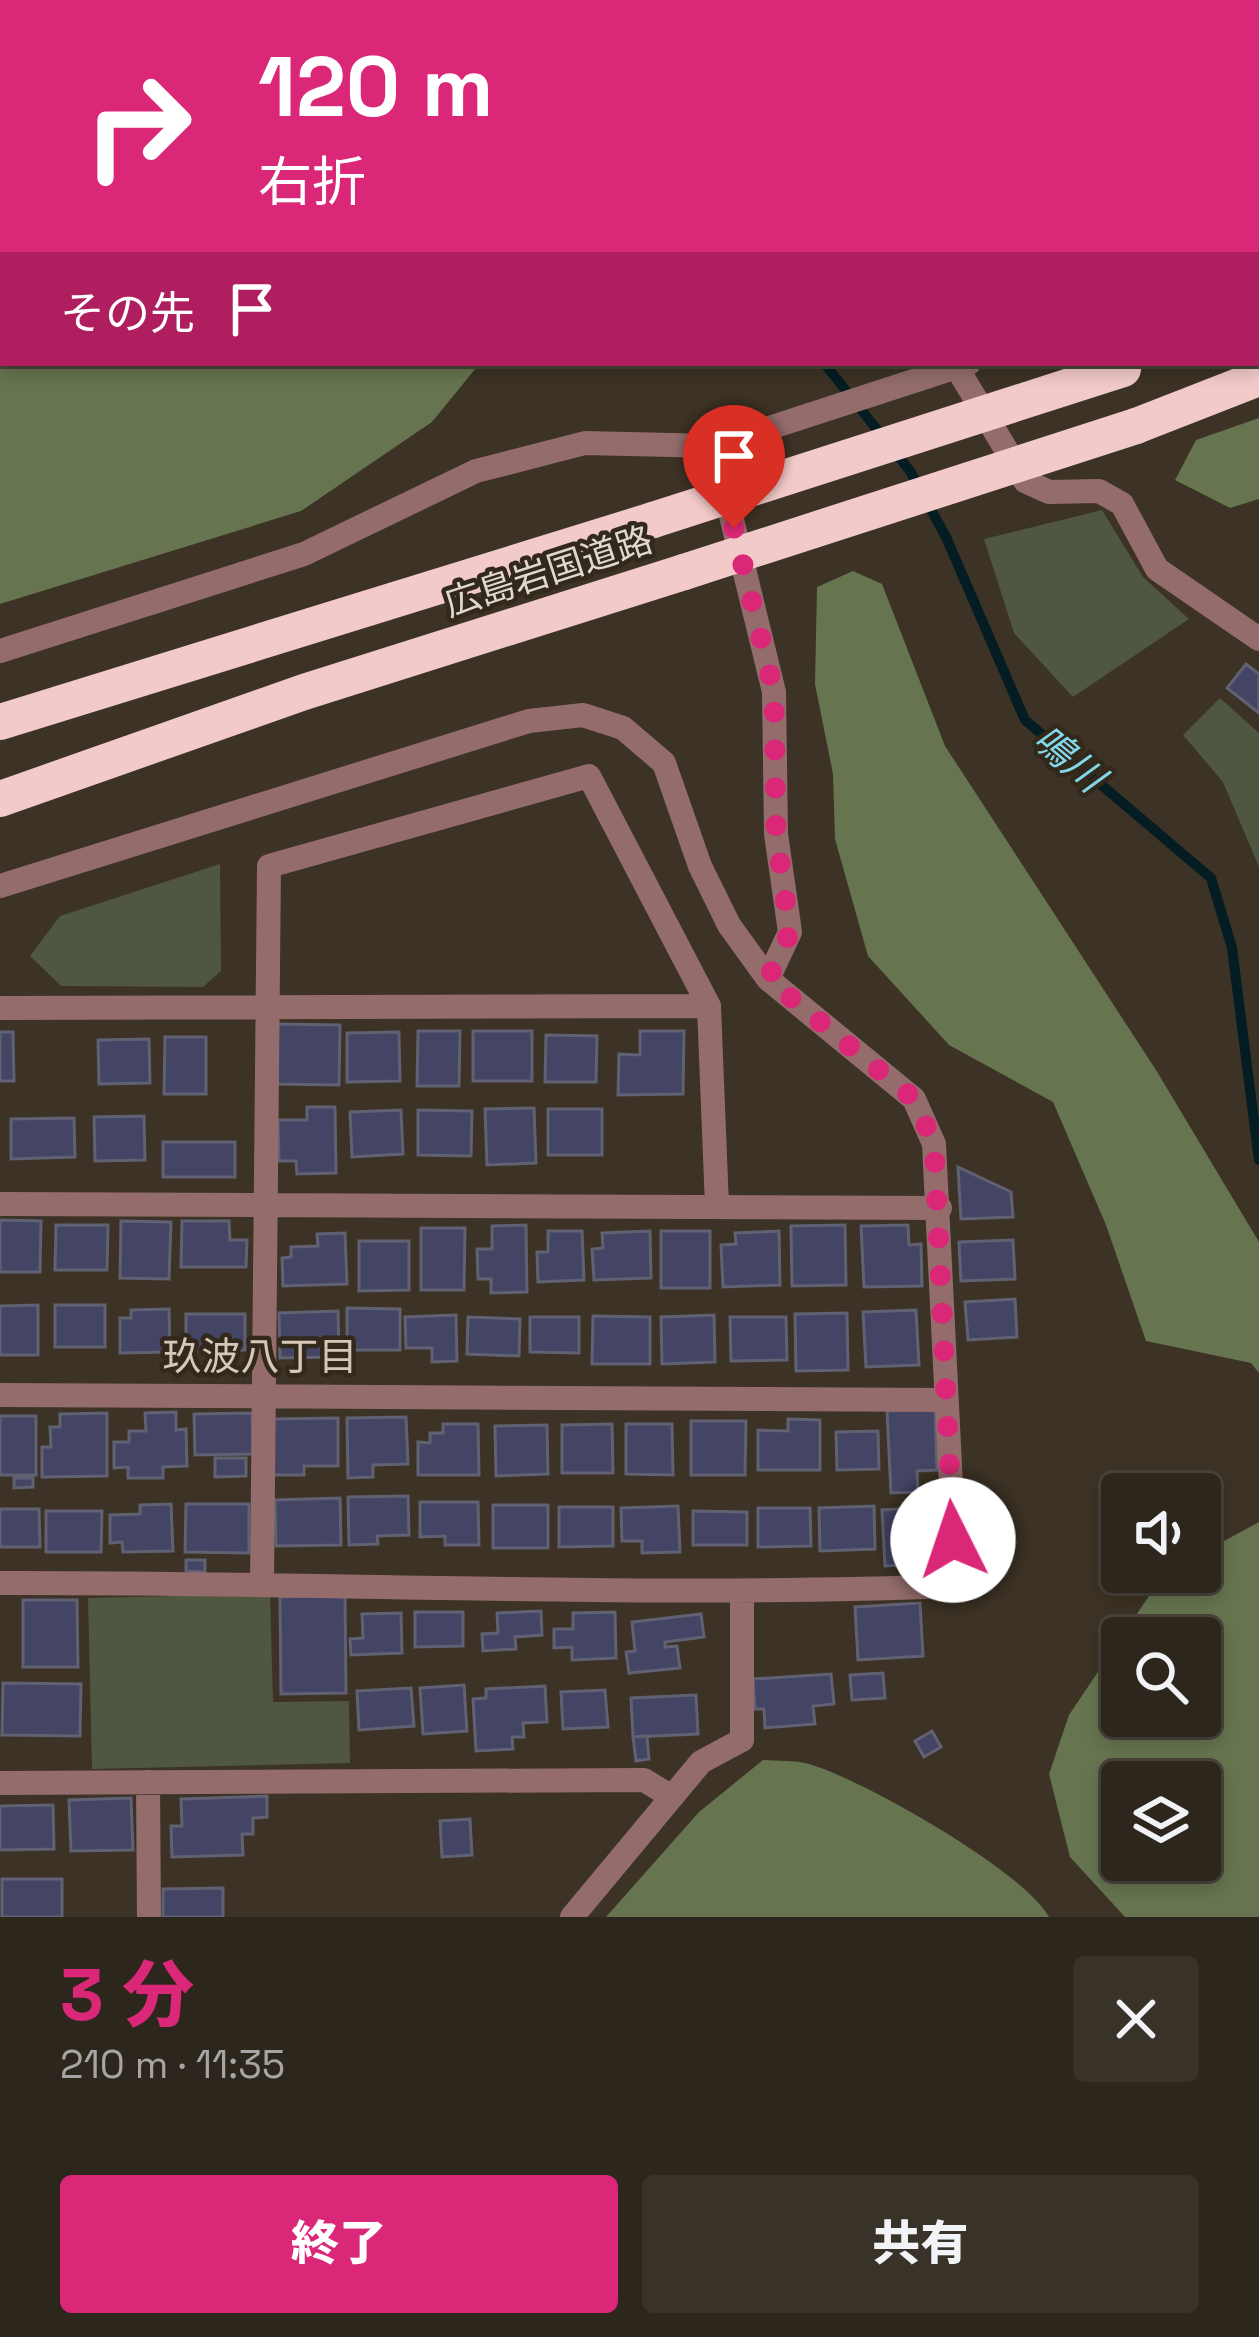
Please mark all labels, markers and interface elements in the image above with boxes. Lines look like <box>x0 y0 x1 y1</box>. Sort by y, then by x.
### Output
text: 120 m <box>258 33 493 141</box>
icon: right <box>60 48 216 204</box>
text: 右折 <box>258 148 366 217</box>
icon: arrive <box>219 276 285 342</box>
text: その先 <box>60 285 195 342</box>
pin <box>683 405 785 528</box>
icon: arrive <box>701 423 767 489</box>
street label: 広島岩国道路 <box>438 517 658 627</box>
water label: 鳴川 <box>1023 715 1117 805</box>
district label: 玖波八丁目 <box>162 1332 358 1381</box>
map controls <box>1101 1473 1221 1881</box>
button: sound <box>1101 1473 1221 1593</box>
position arrow <box>890 1477 1016 1603</box>
button: search <box>1101 1617 1221 1737</box>
button: layers <box>1101 1761 1221 1881</box>
text: 3 分 <box>60 1949 194 2041</box>
button: close <box>1073 1956 1199 2082</box>
text: 210 m · 11:35 <box>60 2040 285 2089</box>
button: 終了 <box>60 2175 618 2313</box>
button: 共有 <box>642 2175 1199 2313</box>

